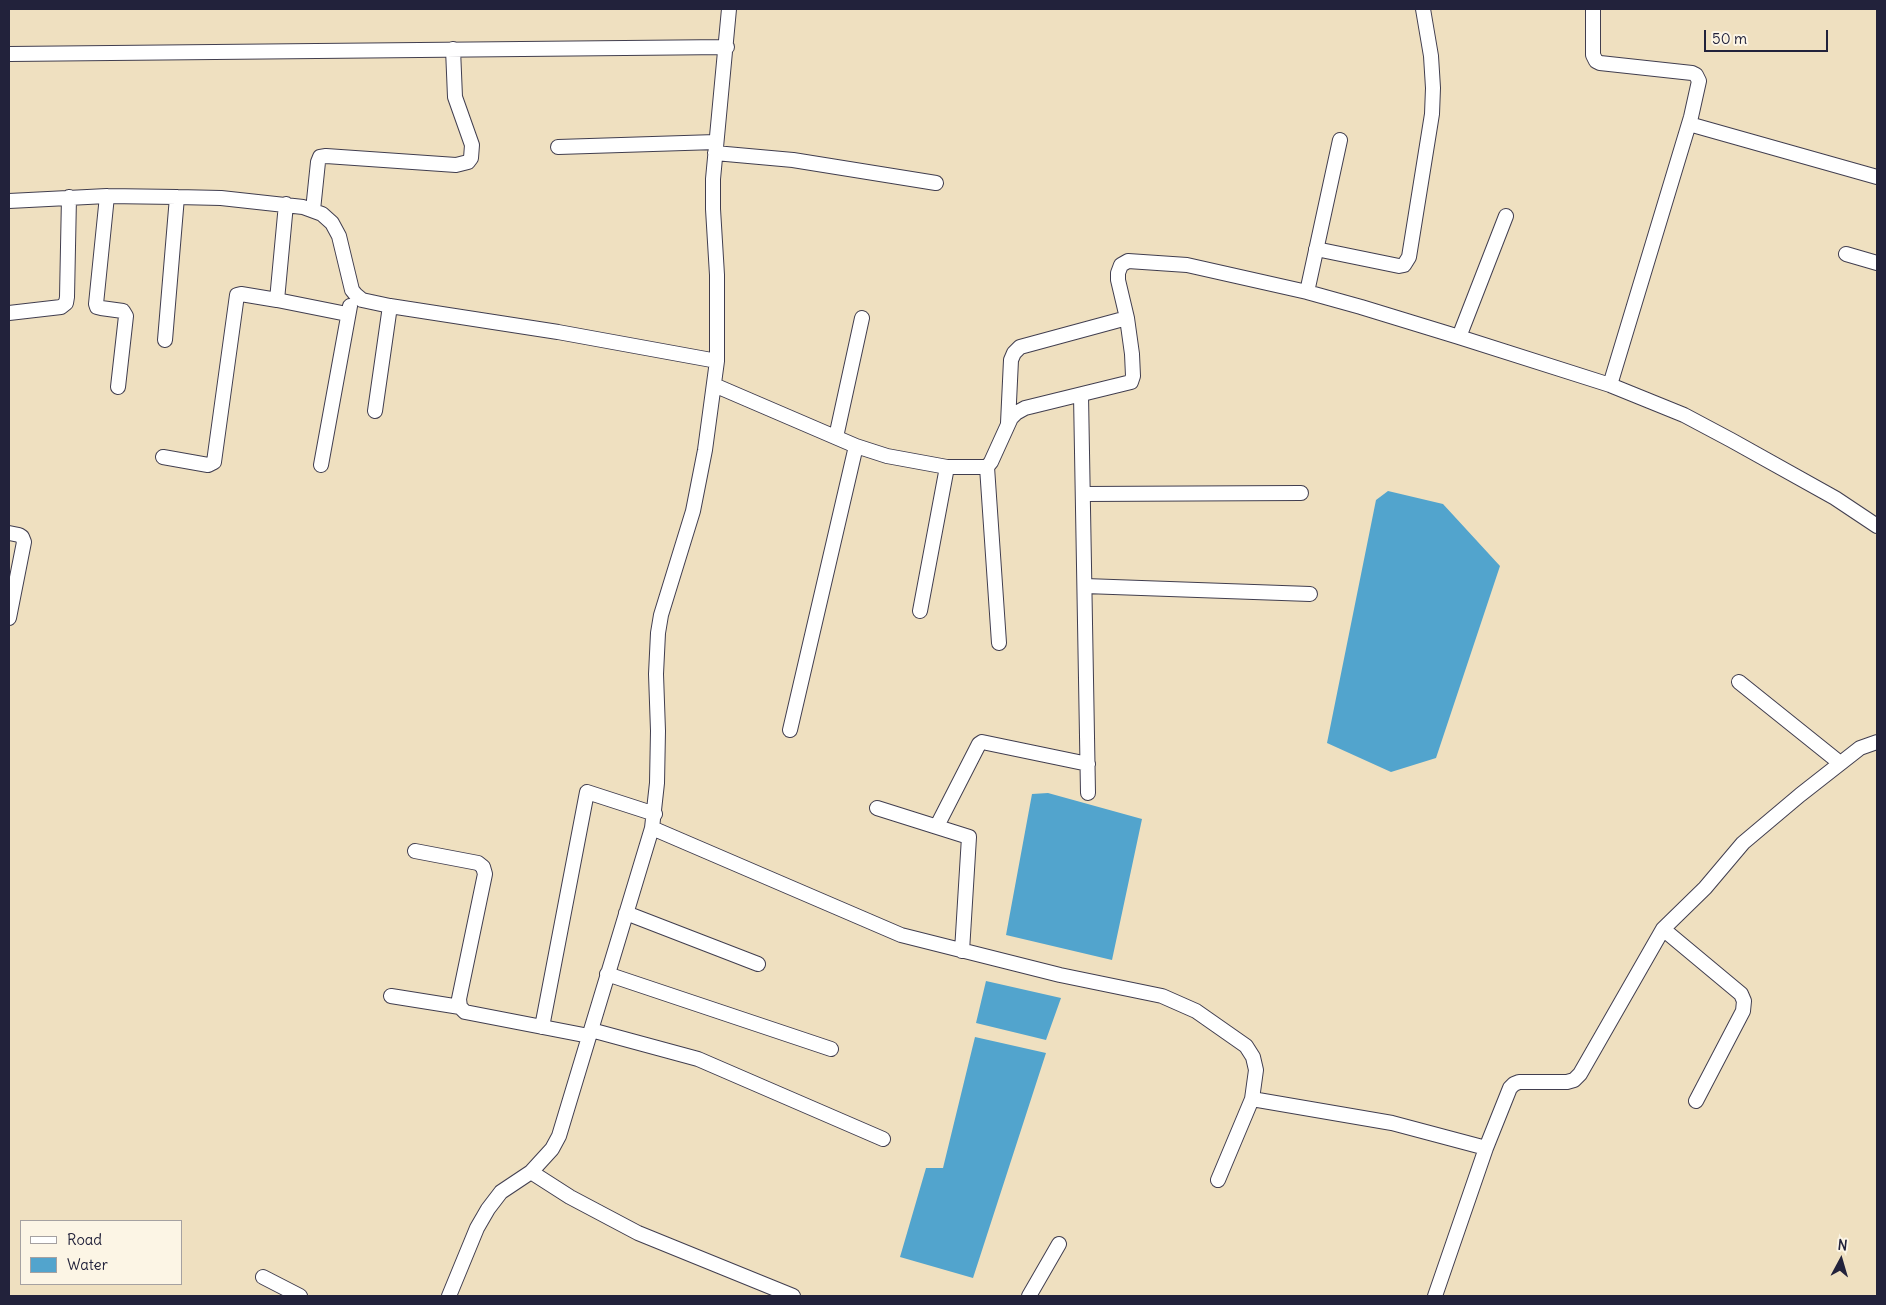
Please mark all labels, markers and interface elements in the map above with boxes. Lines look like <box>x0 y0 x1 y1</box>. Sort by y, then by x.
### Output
scale bar <box>1706 20 1830 52</box>
text: 50 m <box>1712 29 1747 48</box>
legend <box>20 1220 182 1285</box>
text: Road <box>67 1230 102 1249</box>
north arrow <box>1816 1235 1866 1285</box>
text: N <box>1837 1236 1848 1255</box>
text: Water <box>67 1255 108 1274</box>

